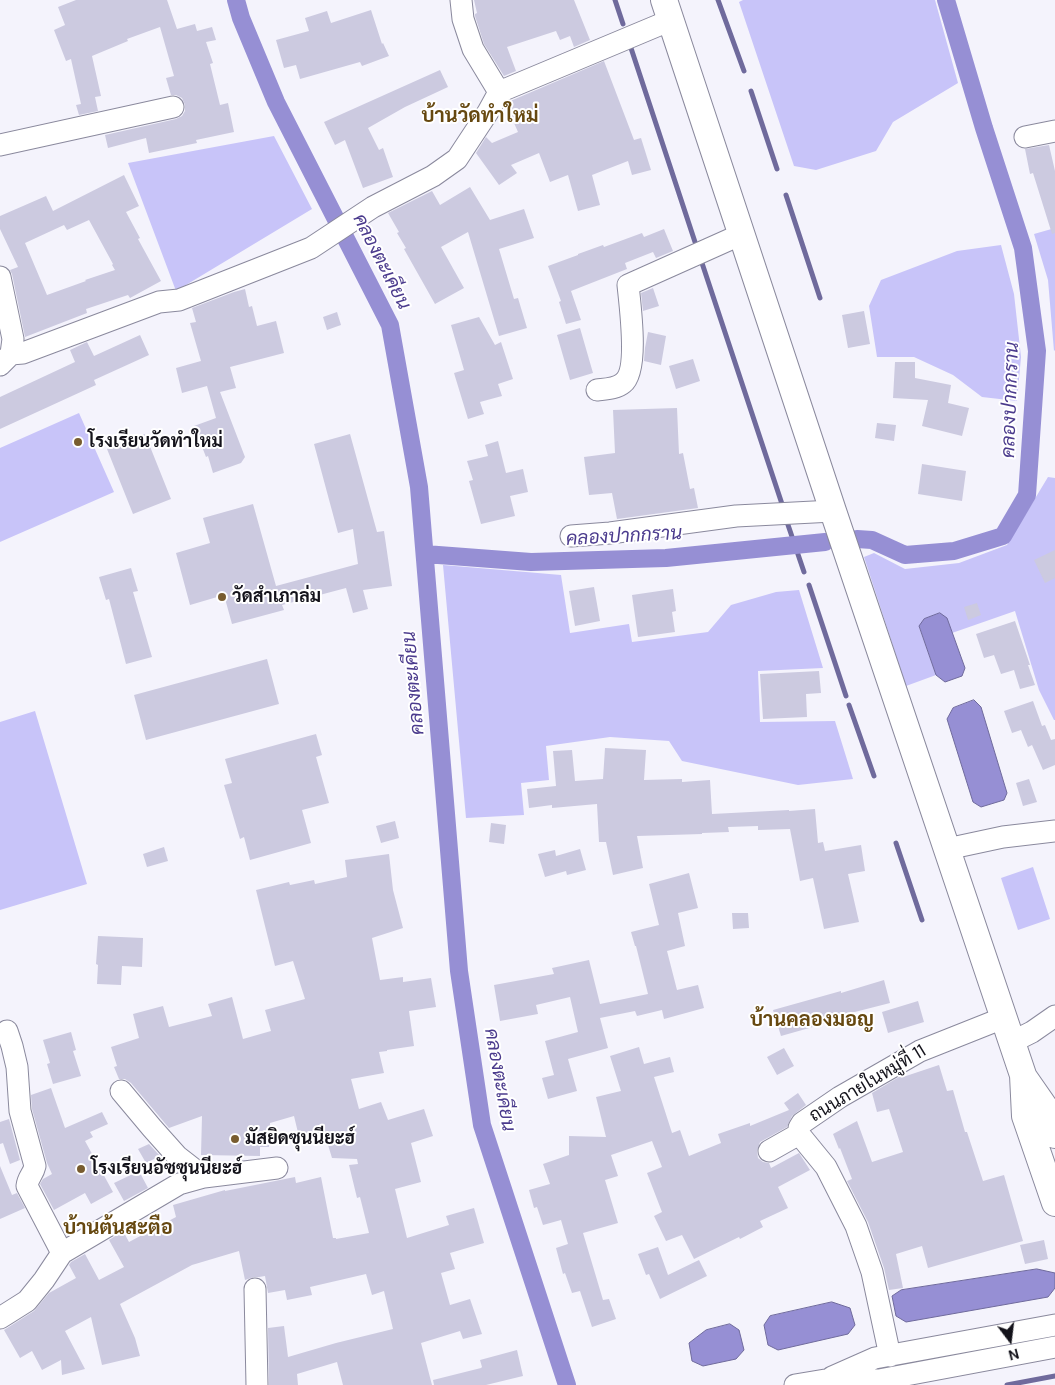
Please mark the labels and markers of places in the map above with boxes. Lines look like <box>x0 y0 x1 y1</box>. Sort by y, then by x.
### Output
place label: โรงเรียนวัดทำใหม่ <box>88 431 223 453</box>
marker: โรงเรียนวัดทำใหม่ <box>72 436 84 448</box>
place label: วัดสำเภาล่ม <box>232 586 321 608</box>
marker: วัดสำเภาล่ม <box>216 591 228 603</box>
place label: มัสยิดซุนนียะฮ์ <box>245 1128 355 1150</box>
marker: มัสยิดซุนนียะฮ์ <box>229 1133 241 1145</box>
place label: โรงเรียนอัซซุนนียะฮ์ <box>91 1158 242 1180</box>
marker: โรงเรียนอัซซุนนียะฮ์ <box>75 1163 87 1175</box>

